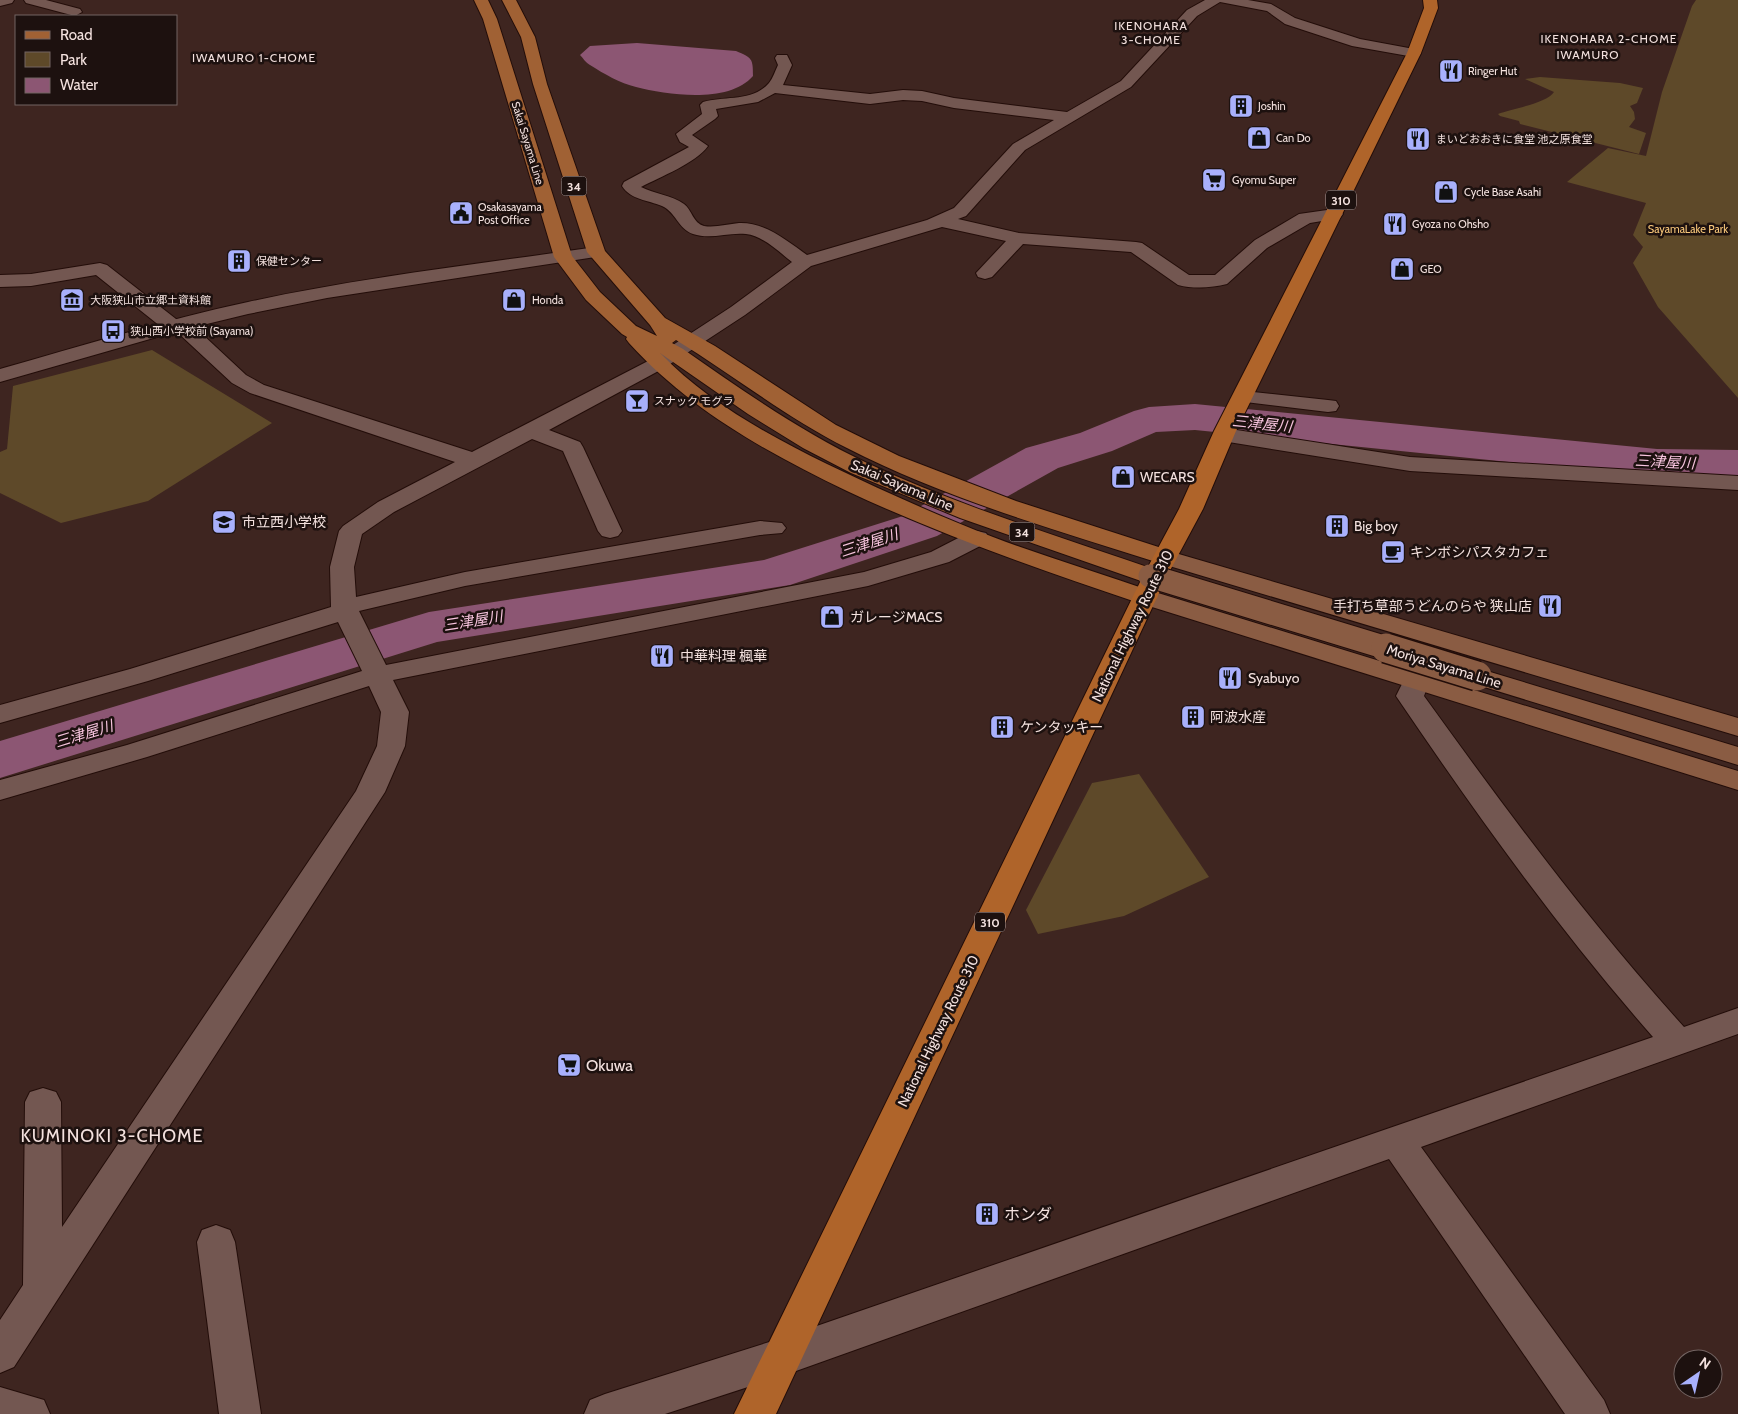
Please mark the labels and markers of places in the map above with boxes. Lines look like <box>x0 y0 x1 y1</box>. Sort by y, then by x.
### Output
restaurant icon: Ringer Hut <box>1438 58 1464 84</box>
place label: Ringer Hut <box>1468 64 1518 78</box>
building icon: Joshin <box>1228 93 1254 119</box>
place label: Joshin <box>1257 99 1286 113</box>
shop icon: Can Do <box>1246 125 1272 151</box>
restaurant icon: まいどおおきに食堂 池之原食堂 <box>1405 126 1431 152</box>
place label: Can Do <box>1276 131 1311 145</box>
place label: まいどおおきに食堂 池之原食堂 <box>1436 132 1592 146</box>
supermarket icon: Gyomu Super <box>1201 167 1227 193</box>
place label: Gyomu Super <box>1232 173 1297 187</box>
shop icon: Cycle Base Asahi <box>1433 179 1459 205</box>
place label: Cycle Base Asahi <box>1464 185 1541 199</box>
public building icon: Osakasayama Post Office <box>448 200 474 226</box>
place label: Osakasayama Post Office <box>478 200 542 227</box>
restaurant icon: Gyoza no Ohsho <box>1382 211 1408 237</box>
place label: Gyoza no Ohsho <box>1412 217 1489 231</box>
building icon: 保健センター <box>226 248 252 274</box>
place label: 保健センター <box>256 254 322 268</box>
shop icon: GEO <box>1389 256 1415 282</box>
place label: GEO <box>1420 262 1442 276</box>
museum icon: 大阪狭山市立郷土資料館 <box>59 287 85 313</box>
shop icon: Honda <box>501 287 527 313</box>
place label: 大阪狭山市立郷土資料館 <box>90 293 211 307</box>
place label: Honda <box>532 293 564 307</box>
bus stop icon: 狭山西小学校前 (Sayama) <box>100 318 126 344</box>
place label: 狭山西小学校前 (Sayama) <box>130 324 254 338</box>
bar icon: スナック モグラ <box>624 388 650 414</box>
place label: スナック モグラ <box>654 394 733 408</box>
shop icon: WECARS <box>1110 464 1136 490</box>
place label: WECARS <box>1140 468 1195 486</box>
school or university icon: 市立西小学校 <box>211 509 237 535</box>
place label: 市立西小学校 <box>242 513 326 531</box>
building icon: Big boy <box>1324 513 1350 539</box>
place label: Big boy <box>1354 517 1398 535</box>
cafe icon: キンボシパスタカフェ <box>1380 539 1406 565</box>
place label: キンボシパスタカフェ <box>1410 543 1549 561</box>
restaurant icon: 手打ち草部うどんのらや 狭山店 <box>1537 593 1563 619</box>
place label: 手打ち草部うどんのらや 狭山店 <box>1333 597 1532 615</box>
shop icon: ガレージMACS <box>819 604 845 630</box>
place label: ガレージMACS <box>850 608 942 626</box>
restaurant icon: 中華料理 楓華 <box>649 643 675 669</box>
place label: 中華料理 楓華 <box>680 647 767 665</box>
restaurant icon: Syabuyo <box>1217 665 1243 691</box>
place label: Syabuyo <box>1248 669 1300 687</box>
building icon: 阿波水産 <box>1180 704 1206 730</box>
place label: 阿波水産 <box>1210 708 1266 726</box>
building icon: ケンタッキー <box>989 714 1015 740</box>
place label: ケンタッキー <box>1020 718 1104 736</box>
supermarket icon: Okuwa <box>556 1052 582 1078</box>
place label: Okuwa <box>586 1056 633 1075</box>
building icon: ホンダ <box>974 1201 1000 1227</box>
place label: ホンダ <box>1004 1205 1052 1224</box>

